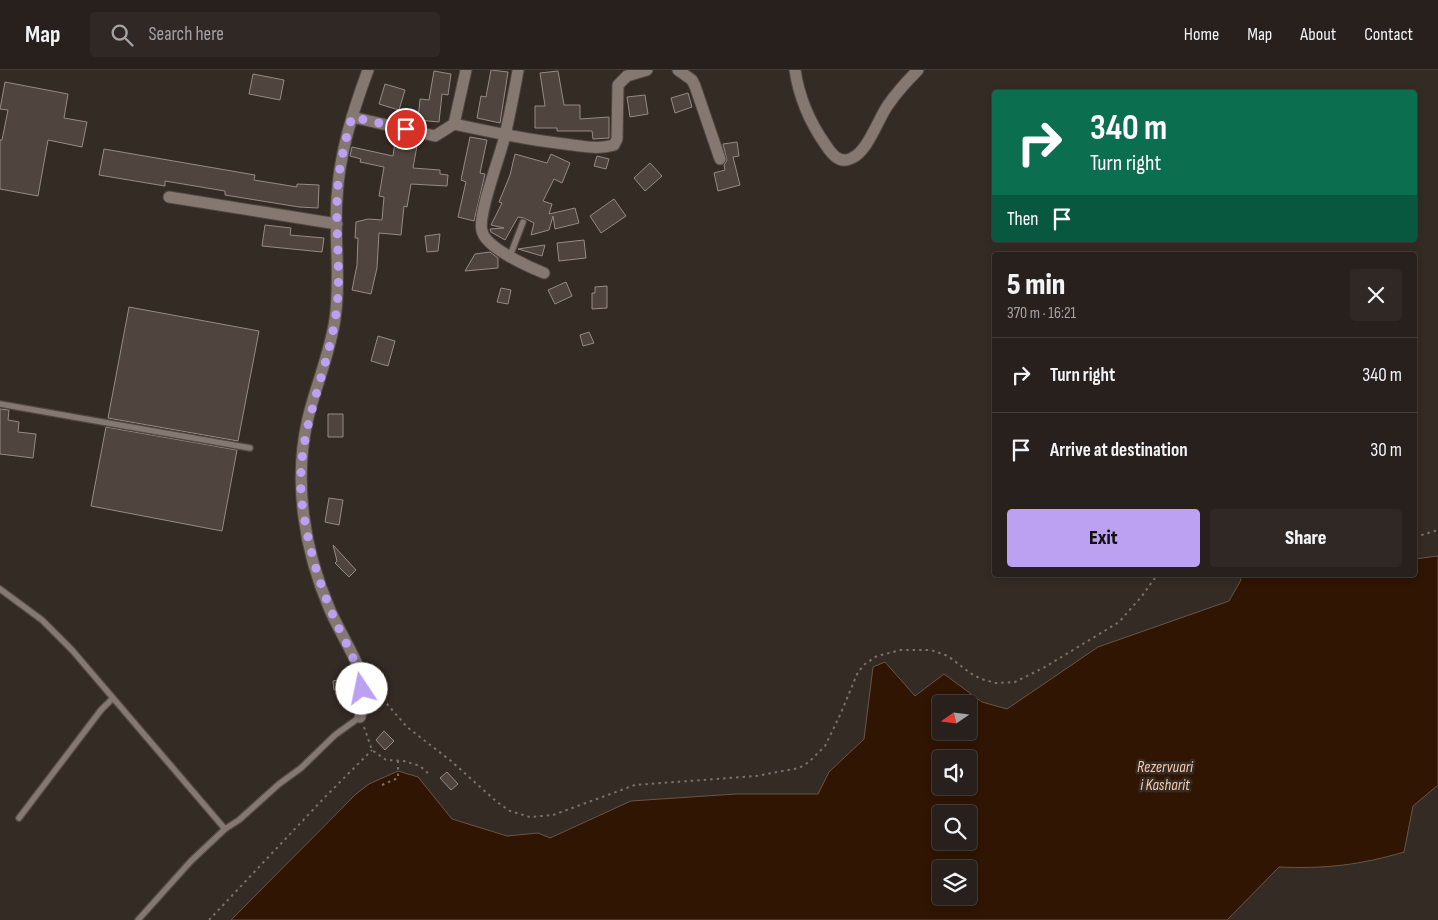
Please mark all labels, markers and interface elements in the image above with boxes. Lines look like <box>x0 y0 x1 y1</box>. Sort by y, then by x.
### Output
search box <box>90 12 440 57</box>
text: Map <box>25 20 60 49</box>
icon: search <box>108 21 136 49</box>
text: Search here <box>148 23 224 46</box>
text: Home <box>1184 24 1219 45</box>
text: Map <box>1247 24 1272 45</box>
text: About <box>1300 24 1336 45</box>
text: Contact <box>1364 24 1413 45</box>
text: 340 m <box>1090 107 1167 150</box>
pin <box>385 108 427 150</box>
icon: right <box>1007 110 1072 175</box>
icon: arrive <box>392 115 420 143</box>
text: Turn right <box>1090 150 1161 177</box>
icon: arrive <box>1048 205 1076 233</box>
text: Then <box>1007 208 1038 231</box>
text: 5 min <box>1007 267 1065 303</box>
button: close <box>1350 269 1402 321</box>
text: 370 m · 16:21 <box>1007 304 1076 323</box>
icon: right <box>1007 361 1035 389</box>
text: Turn right <box>1050 364 1115 387</box>
text: 340 m <box>1362 364 1402 387</box>
icon: arrive <box>1007 436 1035 464</box>
text: Arrive at destination <box>1050 439 1188 462</box>
text: 30 m <box>1370 439 1402 462</box>
button: Exit <box>1007 509 1200 567</box>
button: Share <box>1210 509 1402 567</box>
position arrow <box>335 662 387 714</box>
north arrow <box>932 695 978 740</box>
map controls <box>932 695 977 905</box>
button: sound <box>932 750 977 795</box>
water label: Rezervuari i Kasharit <box>1137 758 1194 795</box>
button: search <box>932 805 977 850</box>
button: layers <box>932 860 977 905</box>

